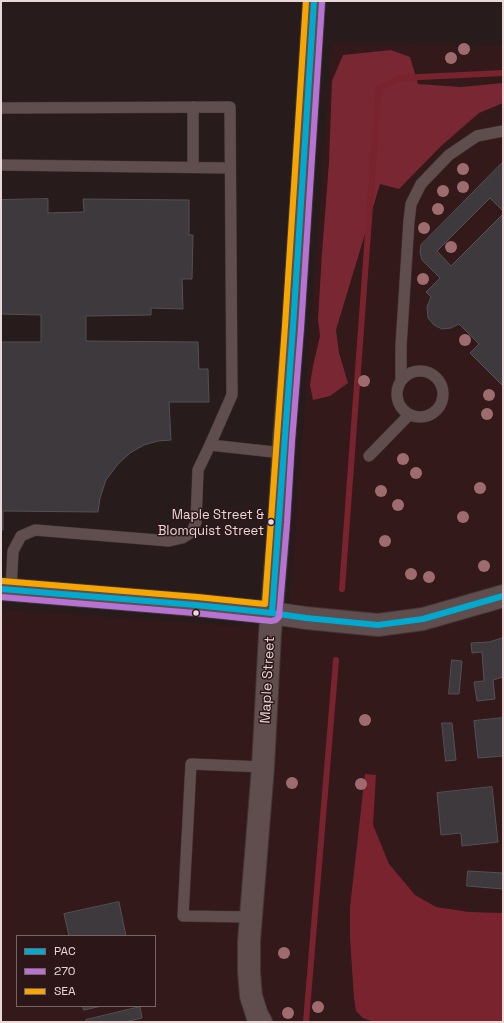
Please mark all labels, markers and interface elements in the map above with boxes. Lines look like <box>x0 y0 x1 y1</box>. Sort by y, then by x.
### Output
place label: Maple Street & Blomquist Street <box>158 507 264 538</box>
marker: Maple Street & Blomquist Street <box>266 517 276 527</box>
unlabelled marker <box>191 608 201 618</box>
street label: Maple Street <box>257 636 279 724</box>
legend <box>16 935 156 1007</box>
text: PAC <box>54 943 76 959</box>
text: 270 <box>54 963 76 979</box>
text: SEA <box>54 983 76 999</box>

